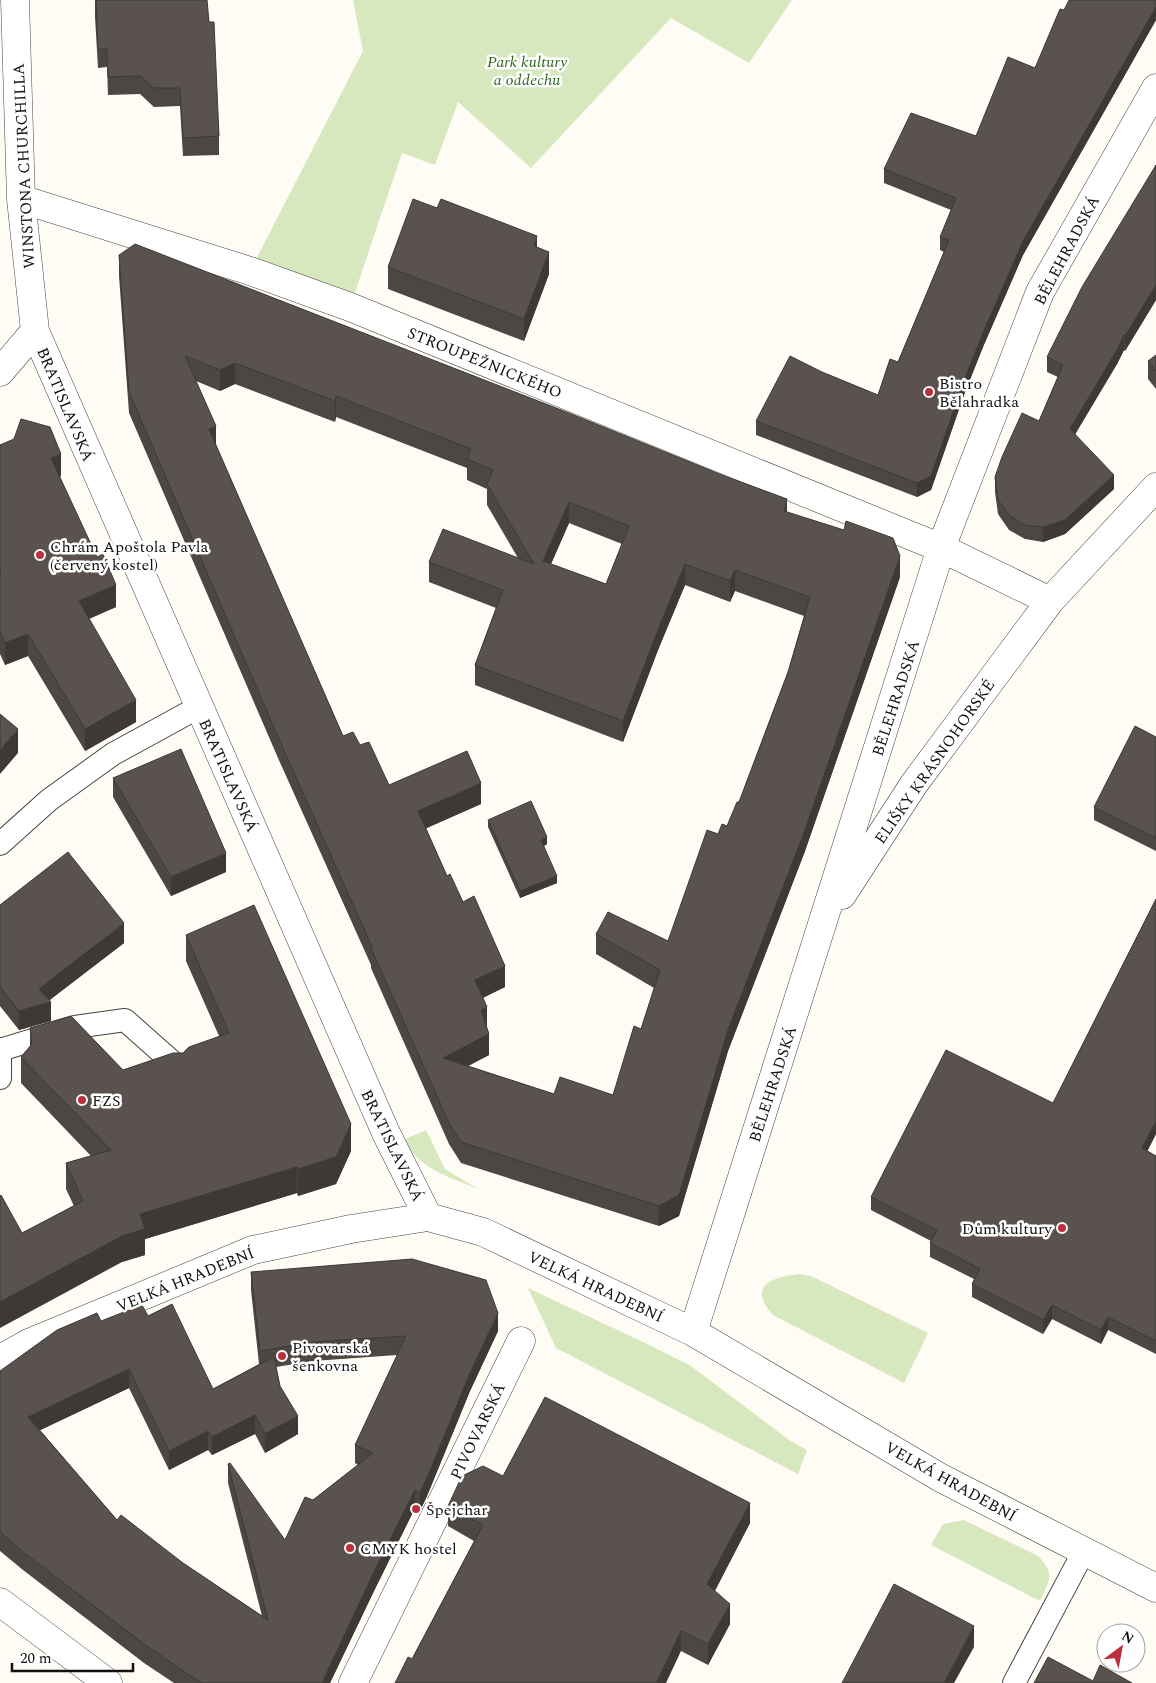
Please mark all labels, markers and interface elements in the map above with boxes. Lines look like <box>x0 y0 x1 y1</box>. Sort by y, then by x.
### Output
park label: Park kultury a oddechu <box>487 50 567 92</box>
street label: WINSTONA CHURCHILLA <box>7 63 41 269</box>
street label: BĚLEHRADSKÁ <box>1028 192 1106 309</box>
street label: STROUPEŽNICKÉHO <box>404 321 566 405</box>
street label: BRATISLAVSKÁ <box>30 344 100 465</box>
place label: Bistro Bělahradka <box>939 372 1019 414</box>
marker: Bistro Bělahradka <box>923 386 935 398</box>
place label: Chrám Apoštola Pavla (červený kostel) <box>50 535 208 577</box>
marker: Chrám Apoštola Pavla (červený kostel) <box>34 549 46 561</box>
street label: BĚLEHRADSKÁ <box>866 637 926 759</box>
street label: ELIŠKY KRÁSNOHORSKÉ <box>869 674 1001 849</box>
street label: BRATISLAVSKÁ <box>192 715 264 836</box>
street label: BĚLEHRADSKÁ <box>743 1023 803 1145</box>
street label: BRATISLAVSKÁ <box>355 1085 430 1206</box>
place label: FZS <box>92 1089 121 1113</box>
marker: FZS <box>76 1094 88 1106</box>
place label: Dům kultury <box>962 1217 1053 1241</box>
marker: Dům kultury <box>1056 1222 1068 1234</box>
street label: VELKÁ HRADEBNÍ <box>113 1241 258 1319</box>
street label: VELKÁ HRADEBNÍ <box>524 1245 667 1329</box>
place label: Pivovarská šenkovna <box>292 1336 369 1378</box>
marker: Pivovarská šenkovna <box>276 1350 288 1362</box>
street label: PIVOVARSKÁ <box>444 1379 512 1484</box>
street label: VELKÁ HRADEBNÍ <box>880 1436 1021 1528</box>
place label: Špejchar <box>426 1498 488 1522</box>
marker: Špejchar <box>410 1503 422 1515</box>
place label: CMYK hostel <box>360 1537 457 1561</box>
marker: CMYK hostel <box>344 1542 356 1554</box>
north arrow <box>1096 1623 1146 1673</box>
text: N <box>1117 1625 1138 1649</box>
scale bar <box>12 1640 134 1672</box>
text: 20 m <box>20 1647 52 1670</box>

